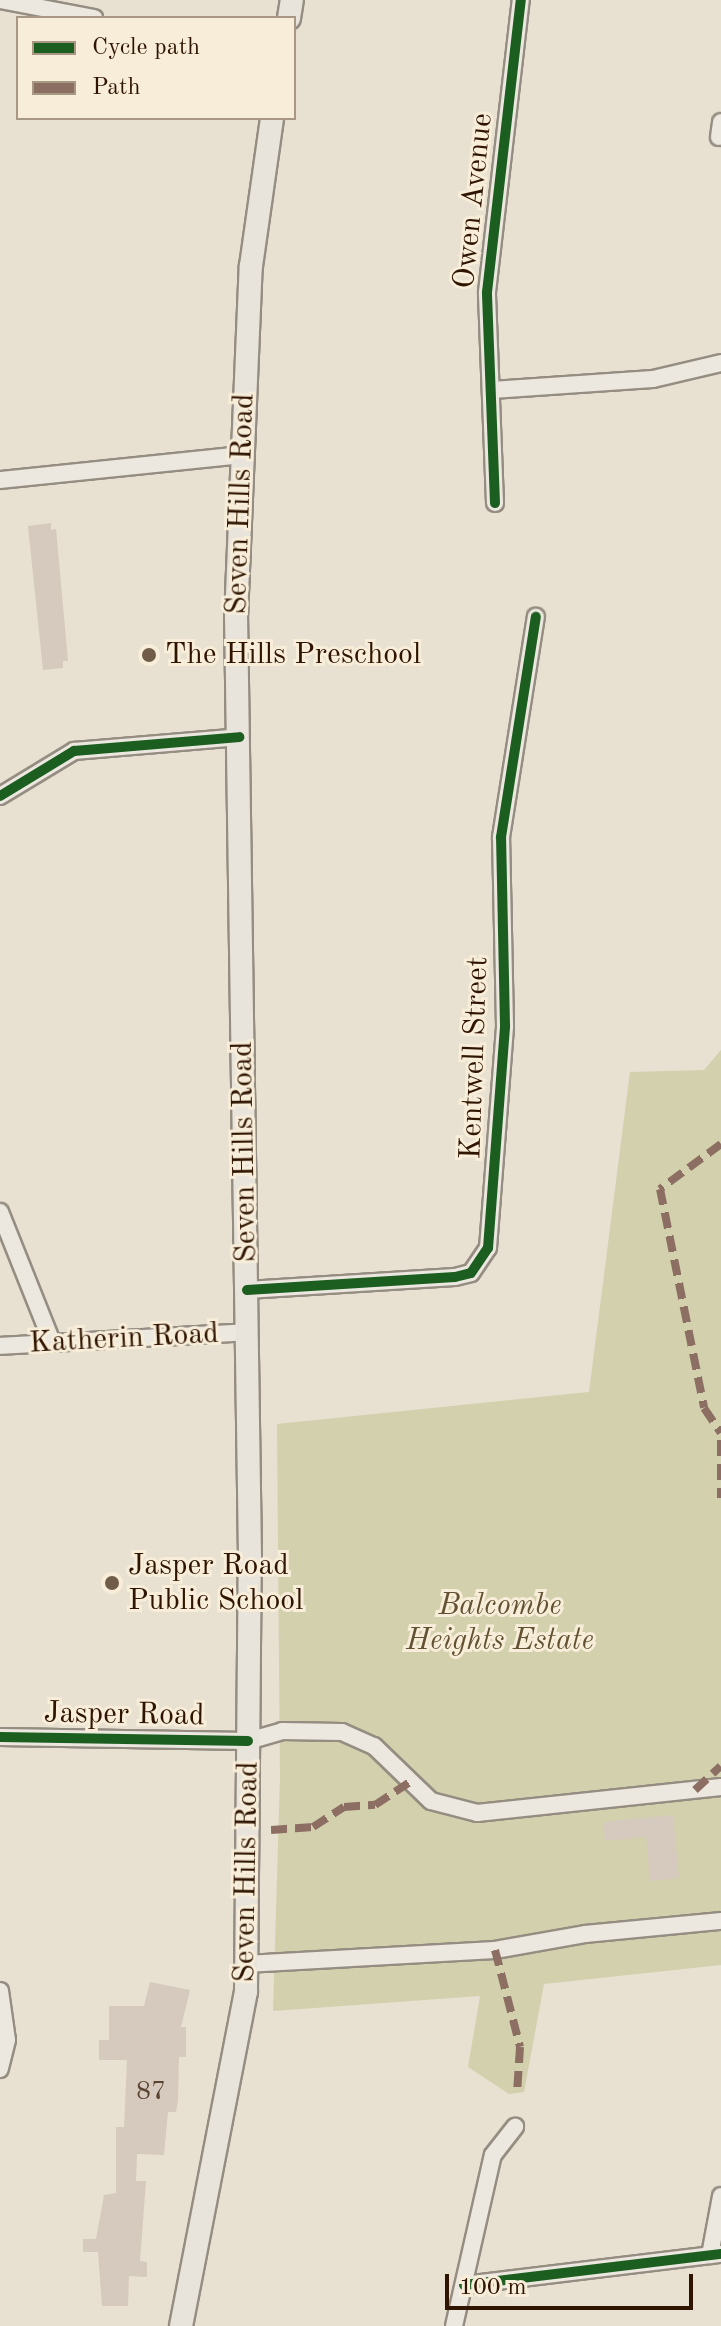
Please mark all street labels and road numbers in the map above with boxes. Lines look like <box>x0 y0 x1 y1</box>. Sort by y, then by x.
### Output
street label: Owen Avenue <box>447 111 501 291</box>
street label: Seven Hills Road <box>219 393 263 615</box>
street label: Kentwell Street <box>453 956 497 1160</box>
street label: Seven Hills Road <box>225 1041 265 1263</box>
street label: Katherin Road <box>28 1316 220 1362</box>
street label: Jasper Road <box>43 1696 205 1734</box>
street label: Seven Hills Road <box>227 1761 267 1983</box>

